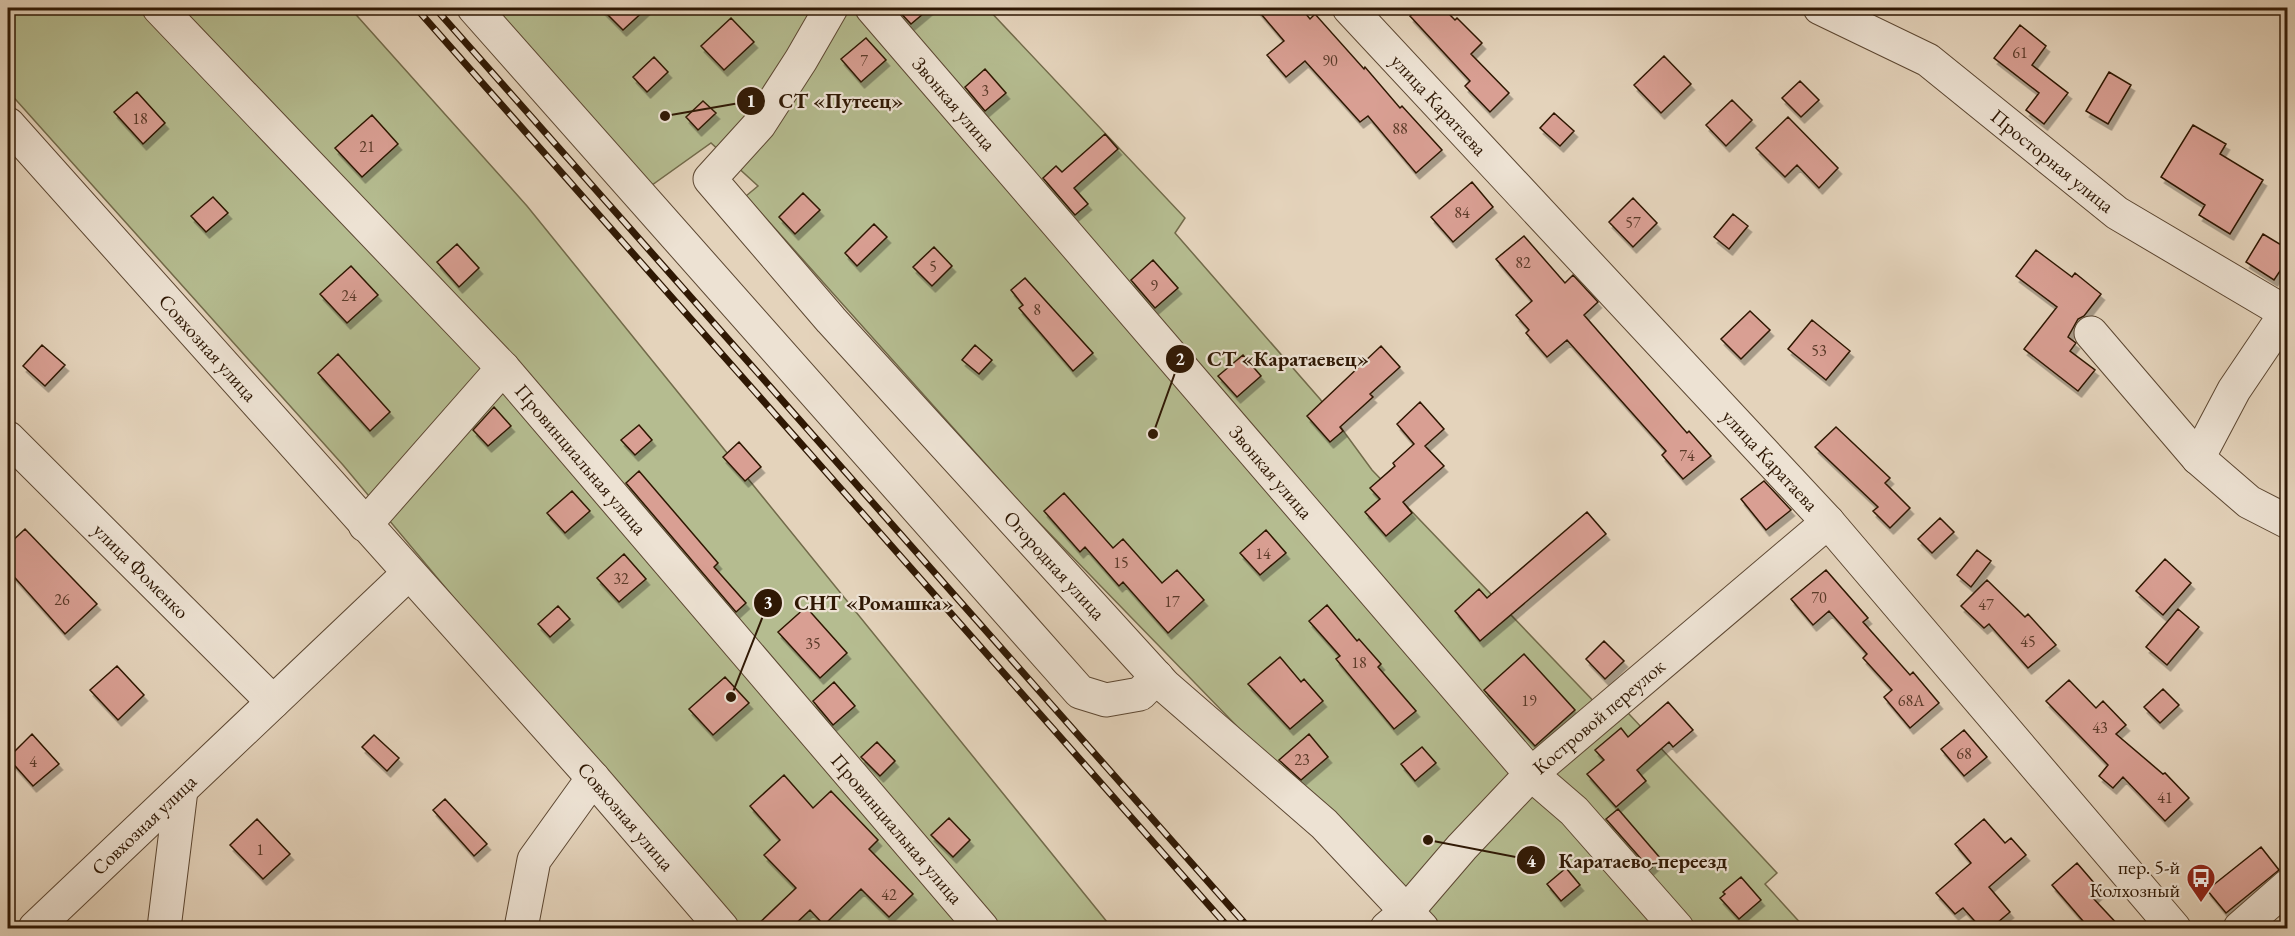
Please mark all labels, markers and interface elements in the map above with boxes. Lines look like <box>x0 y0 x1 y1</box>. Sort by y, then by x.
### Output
house number: 61 <box>2012 42 2028 63</box>
street label: улица Каратаева <box>1385 48 1493 161</box>
house number: 7 <box>860 50 868 71</box>
house number: 90 <box>1322 50 1338 71</box>
street label: Звонкая улица <box>907 51 1002 156</box>
house number: 3 <box>981 80 989 101</box>
callout: СТ «Путеец» <box>736 81 915 120</box>
text: СТ «Путеец» <box>779 87 903 114</box>
text: 1 <box>746 89 756 112</box>
street label: Просторная улица <box>1985 103 2120 219</box>
house number: 18 <box>132 108 148 129</box>
house number: 88 <box>1392 118 1408 139</box>
house number: 21 <box>359 136 375 157</box>
house number: 84 <box>1454 202 1470 223</box>
house number: 57 <box>1625 212 1641 233</box>
house number: 82 <box>1515 252 1531 273</box>
house number: 5 <box>929 256 937 277</box>
house number: 9 <box>1150 275 1158 296</box>
house number: 24 <box>341 285 357 306</box>
street label: Совхозная улица <box>153 288 263 407</box>
house number: 8 <box>1033 299 1041 320</box>
callout: СТ «Каратаевец» <box>1165 339 1381 378</box>
house number: 53 <box>1811 340 1827 361</box>
text: СТ «Каратаевец» <box>1207 345 1369 372</box>
text: 2 <box>1175 347 1185 370</box>
street label: Провинциальная улица <box>509 378 653 540</box>
street label: улица Каратаева <box>1716 404 1824 517</box>
street label: Звонкая улица <box>1223 420 1319 524</box>
house number: 74 <box>1679 445 1695 466</box>
street label: Огородная улица <box>998 505 1111 625</box>
street label: улица Фоменко <box>88 517 195 624</box>
house number: 14 <box>1255 543 1271 564</box>
house number: 15 <box>1113 552 1129 573</box>
house number: 32 <box>613 568 629 589</box>
callout: СНТ «Ромашка» <box>753 583 966 622</box>
house number: 70 <box>1811 587 1827 608</box>
house number: 26 <box>54 589 70 610</box>
text: СНТ «Ромашка» <box>794 589 954 616</box>
text: 3 <box>763 591 773 614</box>
house number: 17 <box>1164 591 1180 612</box>
house number: 47 <box>1978 594 1994 615</box>
house number: 45 <box>2020 631 2036 652</box>
house number: 35 <box>805 633 821 654</box>
house number: 18 <box>1351 652 1367 673</box>
street label: Костровой переулок <box>1527 653 1671 780</box>
house number: 19 <box>1521 690 1537 711</box>
house number: 68А <box>1898 690 1925 711</box>
house number: 43 <box>2092 717 2108 738</box>
house number: 68 <box>1956 743 1972 764</box>
street label: Провинциальная улица <box>825 748 969 909</box>
house number: 23 <box>1294 749 1310 770</box>
house number: 4 <box>29 751 37 772</box>
street label: Совхозная улица <box>572 756 680 876</box>
street label: Совхозная улица <box>86 769 202 881</box>
house number: 41 <box>2157 787 2173 808</box>
house number: 1 <box>256 839 264 860</box>
callout: Каратаево-переезд <box>1516 841 1739 880</box>
text: Каратаево-переезд <box>1559 847 1727 874</box>
text: 4 <box>1526 849 1536 872</box>
place label: пер. 5-й Колхозный <box>2090 854 2180 903</box>
bus stop icon: пер. 5-й Колхозный <box>2185 862 2217 904</box>
house number: 42 <box>881 884 897 905</box>

